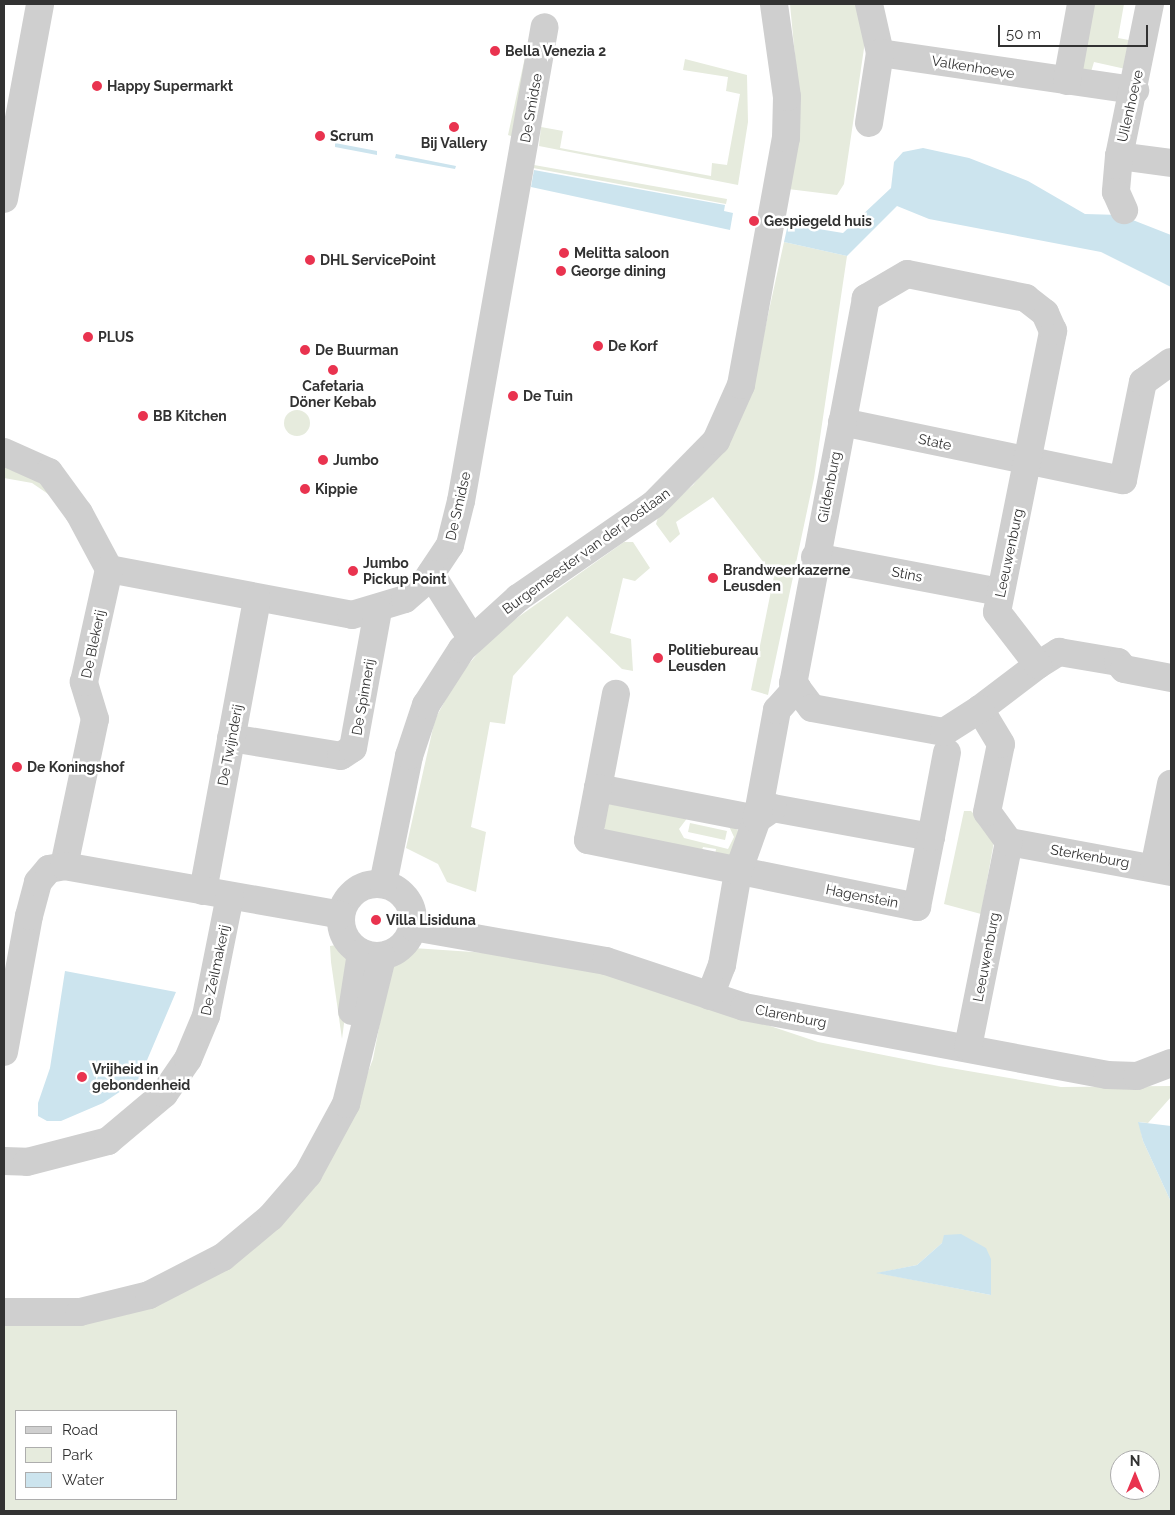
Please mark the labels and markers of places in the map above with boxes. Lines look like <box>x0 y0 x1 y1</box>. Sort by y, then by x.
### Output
place label: Bella Venezia 2 <box>505 43 607 59</box>
marker: Bella Venezia 2 <box>489 45 501 57</box>
place label: Happy Supermarkt <box>107 78 233 94</box>
marker: Happy Supermarkt <box>91 80 103 92</box>
marker: Bij Vallery <box>448 121 460 133</box>
place label: Scrum <box>330 128 374 144</box>
marker: Scrum <box>314 130 326 142</box>
place label: Bij Vallery <box>420 135 488 151</box>
place label: Gespiegeld huis <box>764 213 872 229</box>
marker: Gespiegeld huis <box>748 215 760 227</box>
place label: Melitta saloon <box>574 245 669 261</box>
marker: Melitta saloon <box>558 247 570 259</box>
place label: DHL ServicePoint <box>320 252 436 268</box>
marker: DHL ServicePoint <box>304 254 316 266</box>
place label: George dining <box>571 263 666 279</box>
marker: George dining <box>555 265 567 277</box>
place label: PLUS <box>98 329 134 345</box>
marker: PLUS <box>82 331 94 343</box>
place label: De Korf <box>608 338 658 354</box>
marker: De Korf <box>592 340 604 352</box>
place label: De Buurman <box>315 342 399 358</box>
marker: De Buurman <box>299 344 311 356</box>
marker: Cafetaria Döner Kebab <box>327 364 339 376</box>
place label: Cafetaria Döner Kebab <box>289 378 377 411</box>
place label: De Tuin <box>523 388 573 404</box>
marker: De Tuin <box>507 390 519 402</box>
place label: BB Kitchen <box>153 408 227 424</box>
marker: BB Kitchen <box>137 410 149 422</box>
place label: Jumbo <box>333 452 379 468</box>
marker: Jumbo <box>317 454 329 466</box>
place label: Kippie <box>315 481 358 497</box>
marker: Kippie <box>299 483 311 495</box>
place label: Jumbo Pickup Point <box>363 555 446 588</box>
place label: Brandweerkazerne Leusden <box>723 562 850 594</box>
marker: Jumbo Pickup Point <box>347 565 359 577</box>
marker: Brandweerkazerne Leusden <box>707 572 719 584</box>
place label: Politiebureau Leusden <box>668 642 758 674</box>
marker: Politiebureau Leusden <box>652 652 664 664</box>
place label: De Koningshof <box>27 759 124 775</box>
marker: De Koningshof <box>11 761 23 773</box>
place label: Villa Lisiduna <box>386 912 476 928</box>
marker: Villa Lisiduna <box>370 914 382 926</box>
place label: Vrijheid in gebondenheid <box>92 1061 190 1094</box>
marker: Vrijheid in gebondenheid <box>76 1071 88 1083</box>

